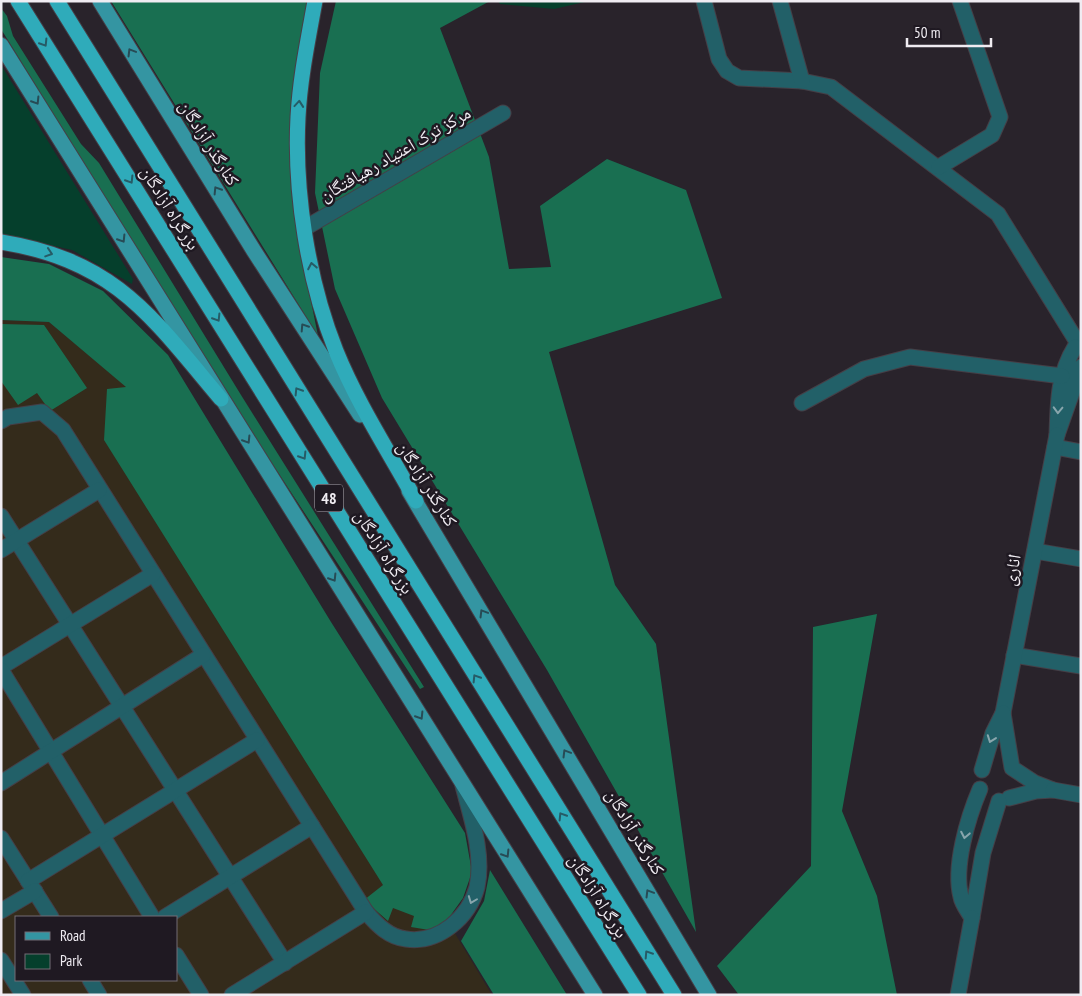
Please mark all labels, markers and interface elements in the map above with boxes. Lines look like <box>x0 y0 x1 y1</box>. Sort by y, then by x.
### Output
scale bar <box>907 15 991 47</box>
text: 50 m <box>914 23 940 42</box>
one-way arrow <box>38 37 48 46</box>
one-way arrow <box>128 49 138 58</box>
one-way arrow <box>30 95 40 104</box>
street label: کنارگذر آزادگان <box>174 96 245 190</box>
one-way arrow <box>293 100 304 108</box>
street label: مرکز ترک اعتیاد رهیافتگان <box>315 101 475 206</box>
street label: بزرگراه آزادگان <box>136 161 205 254</box>
one-way arrow <box>124 175 134 184</box>
one-way arrow <box>213 187 223 196</box>
one-way arrow <box>115 234 125 243</box>
one-way arrow <box>44 247 52 257</box>
one-way arrow <box>307 261 317 270</box>
one-way arrow <box>210 313 220 322</box>
one-way arrow <box>301 324 310 333</box>
one-way arrow <box>295 387 305 396</box>
one-way arrow <box>1053 406 1064 414</box>
one-way arrow <box>241 435 251 444</box>
street label: کنارگذر آزادگان <box>392 437 463 531</box>
one-way arrow <box>296 451 306 460</box>
road number: 48 <box>315 484 343 512</box>
street label: بزرگراه آزادگان <box>350 505 419 598</box>
street label: اناری <box>997 552 1026 588</box>
one-way arrow <box>327 573 337 582</box>
one-way arrow <box>479 610 489 619</box>
one-way arrow <box>473 674 482 683</box>
one-way arrow <box>413 711 423 720</box>
one-way arrow <box>987 734 997 742</box>
one-way arrow <box>562 749 572 758</box>
street label: کنارگذر آزادگان <box>601 784 670 879</box>
one-way arrow <box>558 812 568 821</box>
one-way arrow <box>960 831 971 840</box>
one-way arrow <box>500 848 509 857</box>
street label: بزرگراه آزادگان <box>564 849 633 942</box>
one-way arrow <box>645 889 655 898</box>
one-way arrow <box>468 895 478 904</box>
legend <box>15 916 178 981</box>
text: Road <box>60 926 86 945</box>
one-way arrow <box>644 950 654 959</box>
text: Park <box>60 951 82 970</box>

